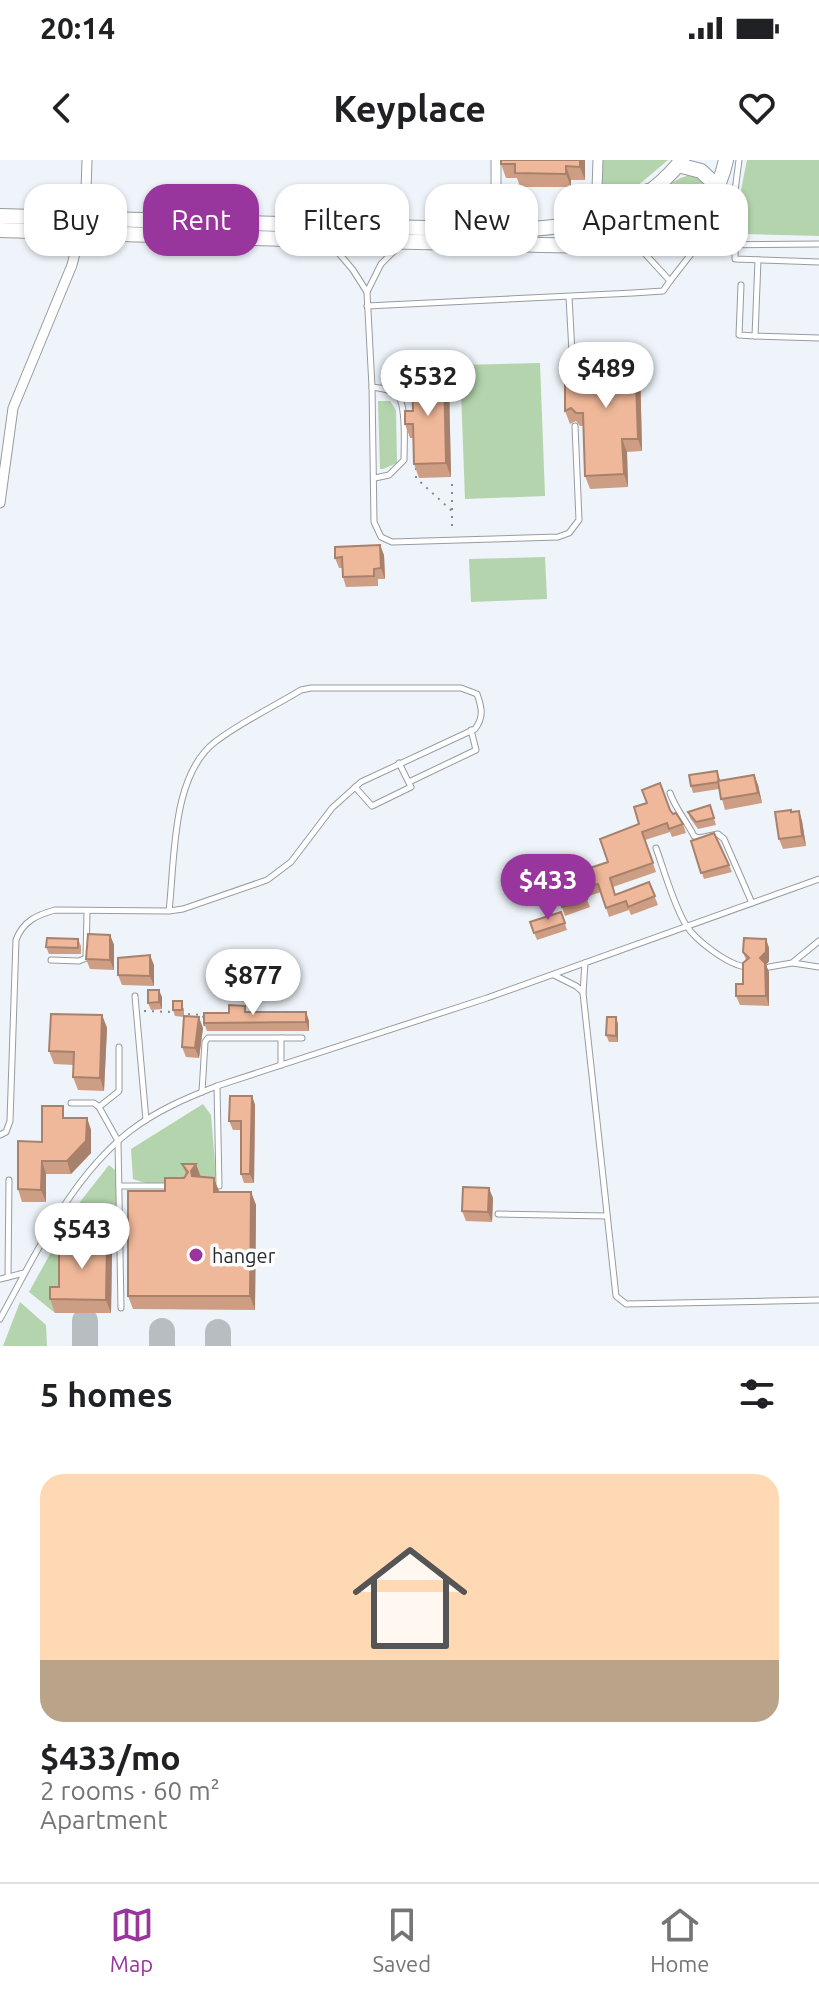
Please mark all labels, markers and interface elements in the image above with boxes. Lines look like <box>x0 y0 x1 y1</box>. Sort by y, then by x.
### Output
text: 20:14 <box>40 11 115 45</box>
icon: back <box>40 86 84 130</box>
icon: heart <box>735 86 779 130</box>
text: Keyplace <box>333 88 486 129</box>
chip: Buy <box>24 184 127 256</box>
chip: Rent <box>143 184 259 256</box>
chip: Filters <box>275 184 409 256</box>
chip: New <box>425 184 538 256</box>
chip: Apartment <box>554 184 748 256</box>
pin: $489 <box>559 342 653 410</box>
pin: $532 <box>381 350 475 418</box>
text: $489 <box>577 353 635 382</box>
text: $532 <box>399 361 457 390</box>
pin: $433 <box>501 854 595 922</box>
text: $433 <box>519 865 577 894</box>
pin: $877 <box>206 949 300 1017</box>
text: $877 <box>224 960 282 989</box>
pin: $543 <box>35 1203 129 1271</box>
text: $543 <box>53 1214 111 1243</box>
place label: hanger <box>212 1244 276 1267</box>
marker: hanger <box>187 1246 205 1264</box>
icon: filters <box>735 1372 779 1416</box>
text: 5 homes <box>40 1375 173 1413</box>
icon: home <box>338 1526 482 1670</box>
text: $433/mo <box>40 1738 181 1776</box>
text: 2 rooms · 60 m² <box>40 1776 220 1805</box>
text: Apartment <box>40 1805 167 1834</box>
tab: Map <box>110 1903 154 1976</box>
tab: Saved <box>373 1903 431 1976</box>
tab: Home <box>650 1903 709 1976</box>

